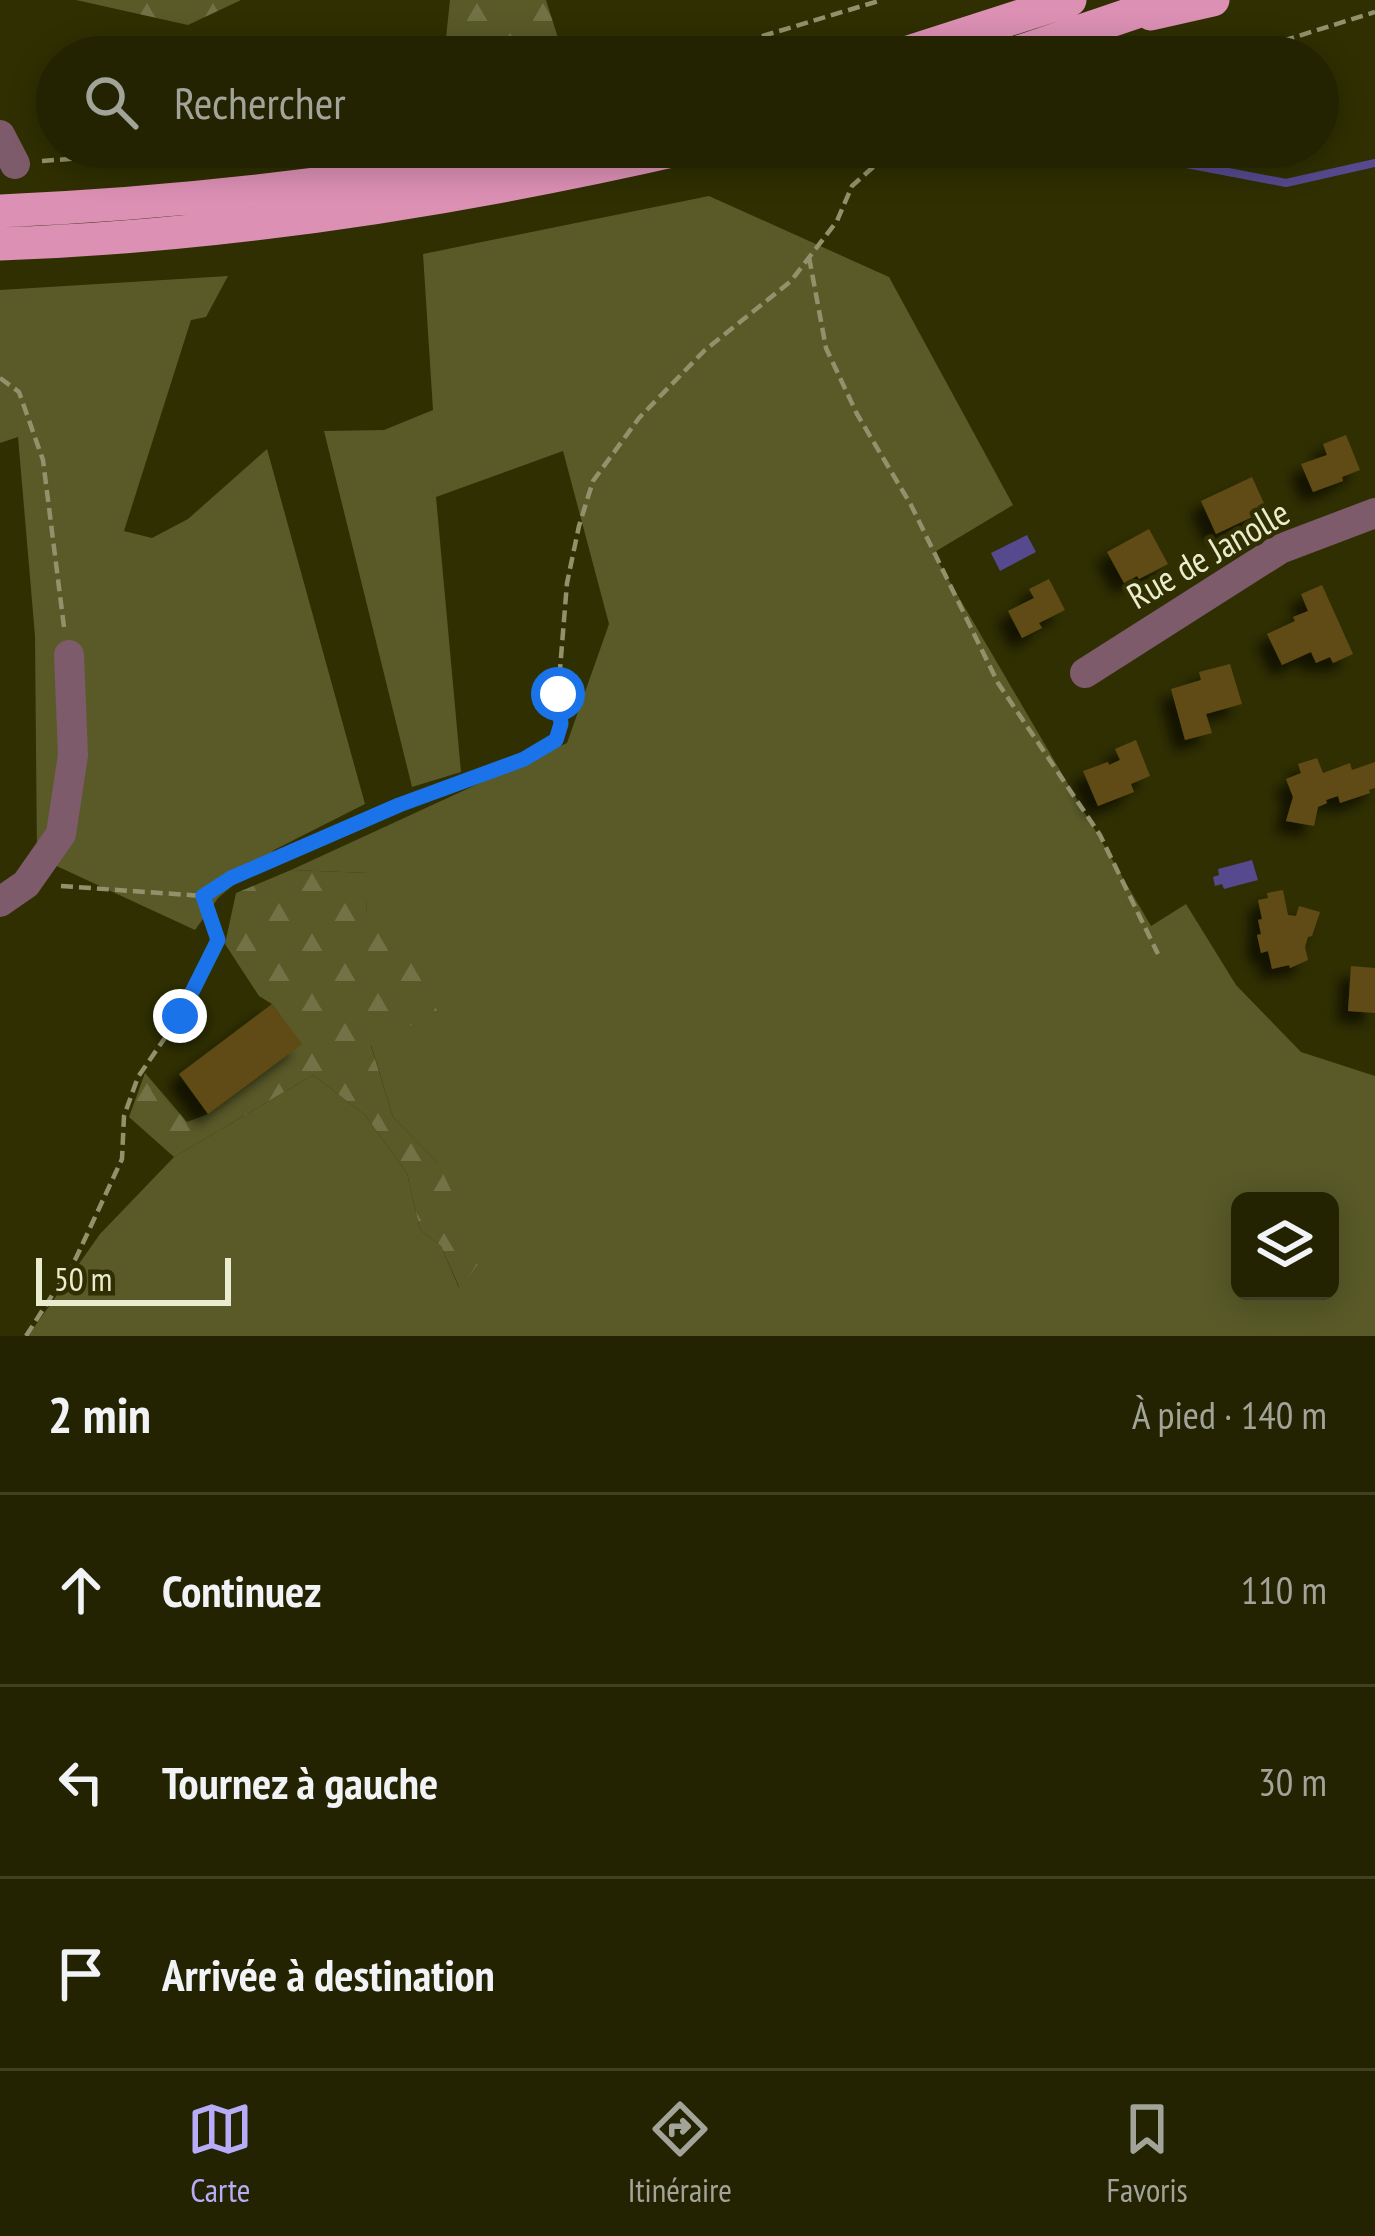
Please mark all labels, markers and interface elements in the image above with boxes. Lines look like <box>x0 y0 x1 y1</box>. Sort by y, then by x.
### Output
search box <box>36 36 1339 168</box>
icon: search <box>78 69 144 135</box>
text: Rechercher <box>174 73 346 131</box>
street label: Rue de Janolle <box>1118 488 1297 619</box>
route start <box>531 667 585 721</box>
route end <box>153 989 207 1043</box>
map controls <box>1231 1192 1339 1300</box>
button: layers <box>1231 1192 1339 1300</box>
scale bar <box>36 1252 231 1305</box>
text: 50 m <box>54 1257 112 1300</box>
text: 2 min <box>48 1381 151 1447</box>
text: À pied · 140 m <box>1132 1389 1327 1440</box>
icon: ahead <box>48 1557 114 1623</box>
text: Continuez <box>162 1561 321 1619</box>
text: 110 m <box>1241 1564 1327 1615</box>
icon: left <box>48 1749 114 1815</box>
text: Tournez à gauche <box>162 1753 438 1811</box>
text: 30 m <box>1258 1756 1327 1807</box>
icon: arrive <box>48 1941 114 2007</box>
text: Arrivée à destination <box>162 1945 495 2003</box>
tab: Carte <box>187 2096 253 2211</box>
tab: Itinéraire <box>628 2096 732 2211</box>
tab: Favoris <box>1106 2096 1188 2211</box>

